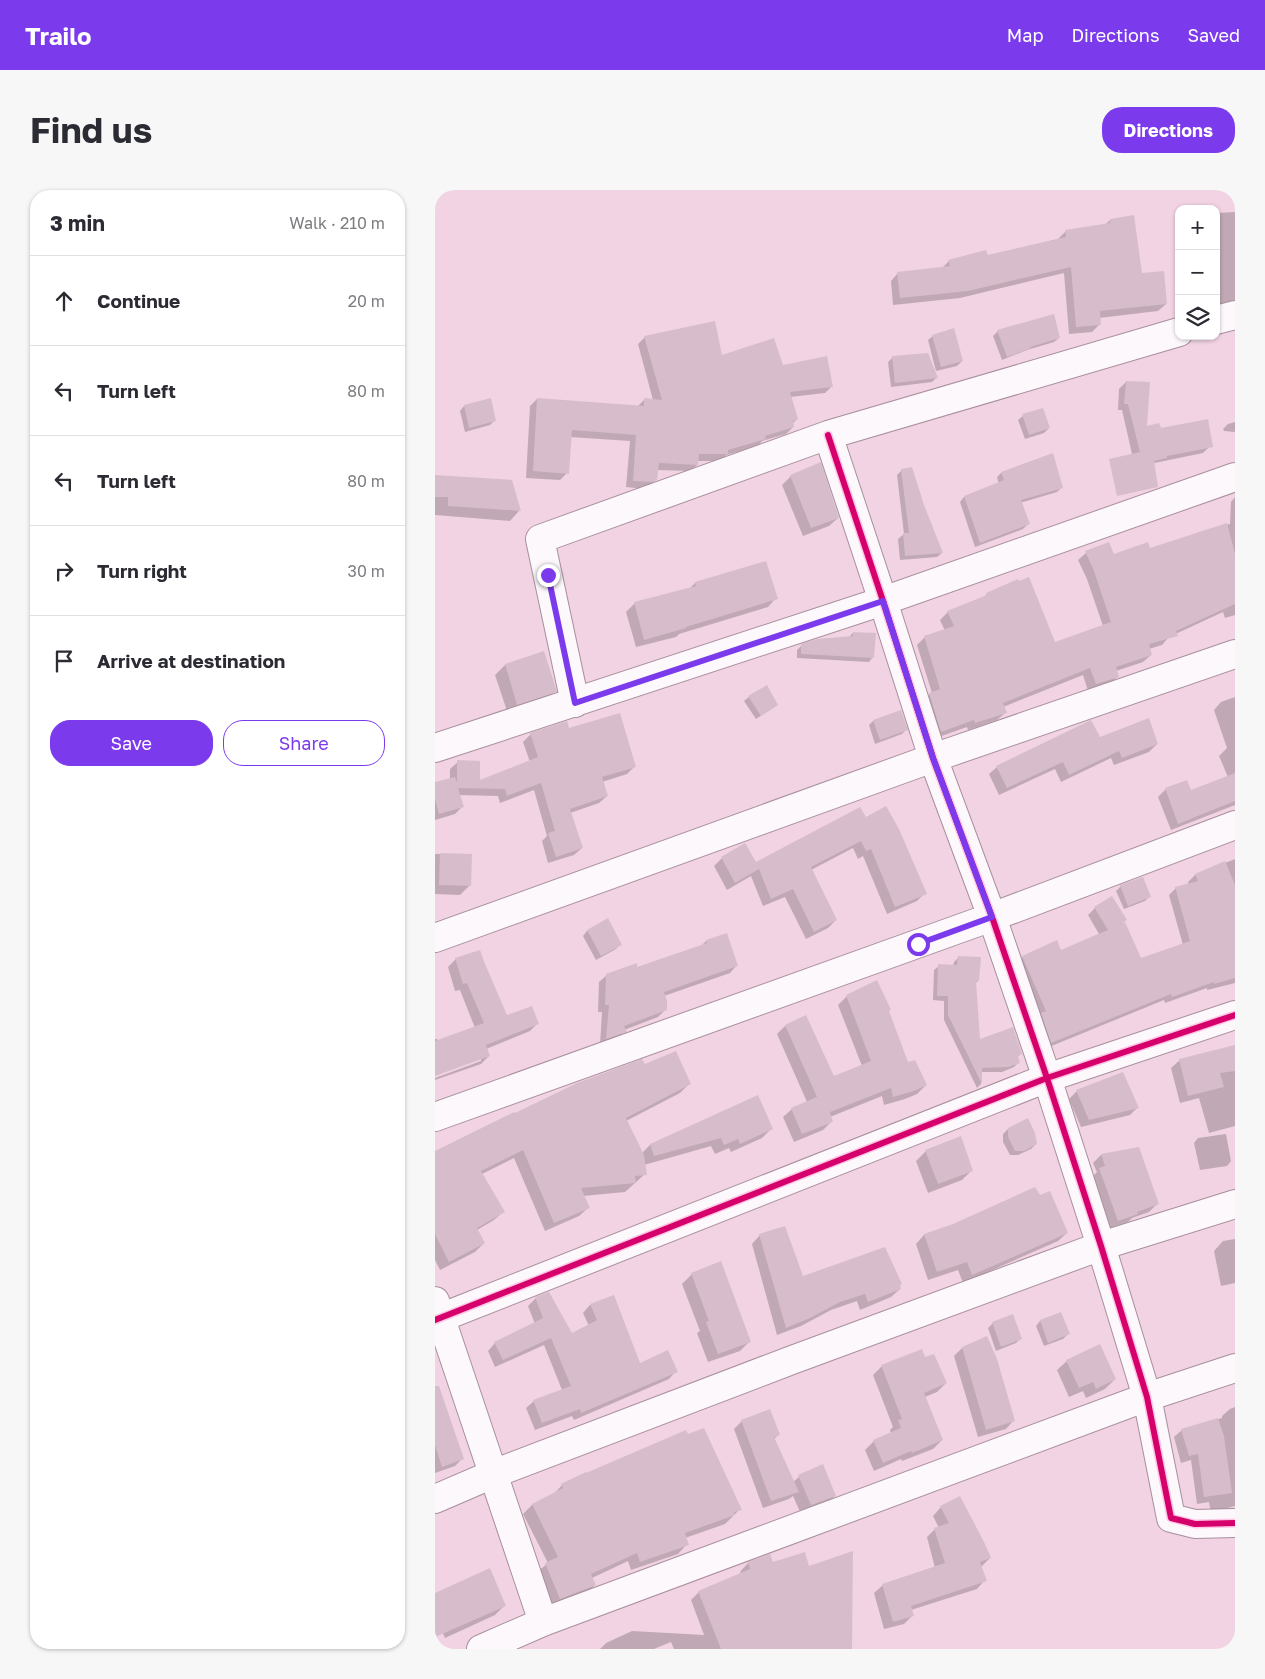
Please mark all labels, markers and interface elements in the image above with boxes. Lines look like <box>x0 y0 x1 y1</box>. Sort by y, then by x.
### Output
text: Trailo <box>25 21 91 50</box>
text: Map <box>1007 24 1043 46</box>
text: Directions <box>1071 24 1159 46</box>
text: Saved <box>1187 24 1240 46</box>
button: Directions <box>1102 107 1235 153</box>
text: Find us <box>30 109 152 151</box>
map controls <box>1175 205 1220 340</box>
button: + <box>1175 205 1220 250</box>
text: 3 min <box>50 210 105 236</box>
text: Walk · 210 m <box>289 213 385 233</box>
button: − <box>1175 250 1220 295</box>
icon: ahead <box>50 287 78 315</box>
text: Continue <box>97 289 180 312</box>
text: 20 m <box>348 291 385 311</box>
button: layers <box>1175 295 1220 340</box>
icon: left <box>50 377 78 405</box>
text: Turn left <box>97 379 176 402</box>
text: 80 m <box>347 381 385 401</box>
icon: left <box>50 467 78 495</box>
text: Turn left <box>97 469 176 492</box>
text: 80 m <box>347 471 385 491</box>
icon: right <box>50 557 78 585</box>
text: Turn right <box>97 559 187 582</box>
text: 30 m <box>348 561 385 581</box>
route end <box>537 564 560 587</box>
icon: arrive <box>50 647 78 675</box>
text: Arrive at destination <box>97 649 285 672</box>
button: Save <box>50 720 213 766</box>
button: Share <box>223 720 385 766</box>
route start <box>907 933 930 956</box>

